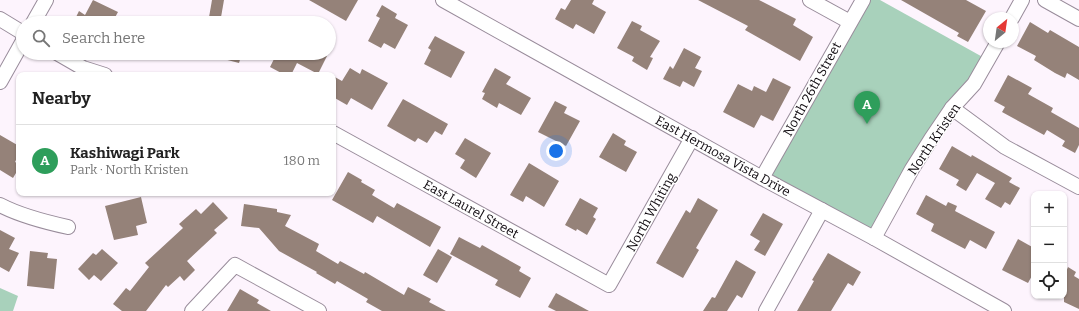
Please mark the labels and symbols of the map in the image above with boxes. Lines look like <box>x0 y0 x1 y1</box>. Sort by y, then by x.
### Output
north arrow <box>983 12 1019 48</box>
street label: North 26th Street <box>780 39 844 139</box>
pin: A <box>854 91 880 124</box>
street label: North Kristen <box>905 100 964 178</box>
street label: East Hermosa Vista Drive <box>653 113 793 199</box>
your location <box>546 141 566 161</box>
street label: North Whiting <box>623 170 679 254</box>
street label: East Laurel Street <box>421 177 521 241</box>

